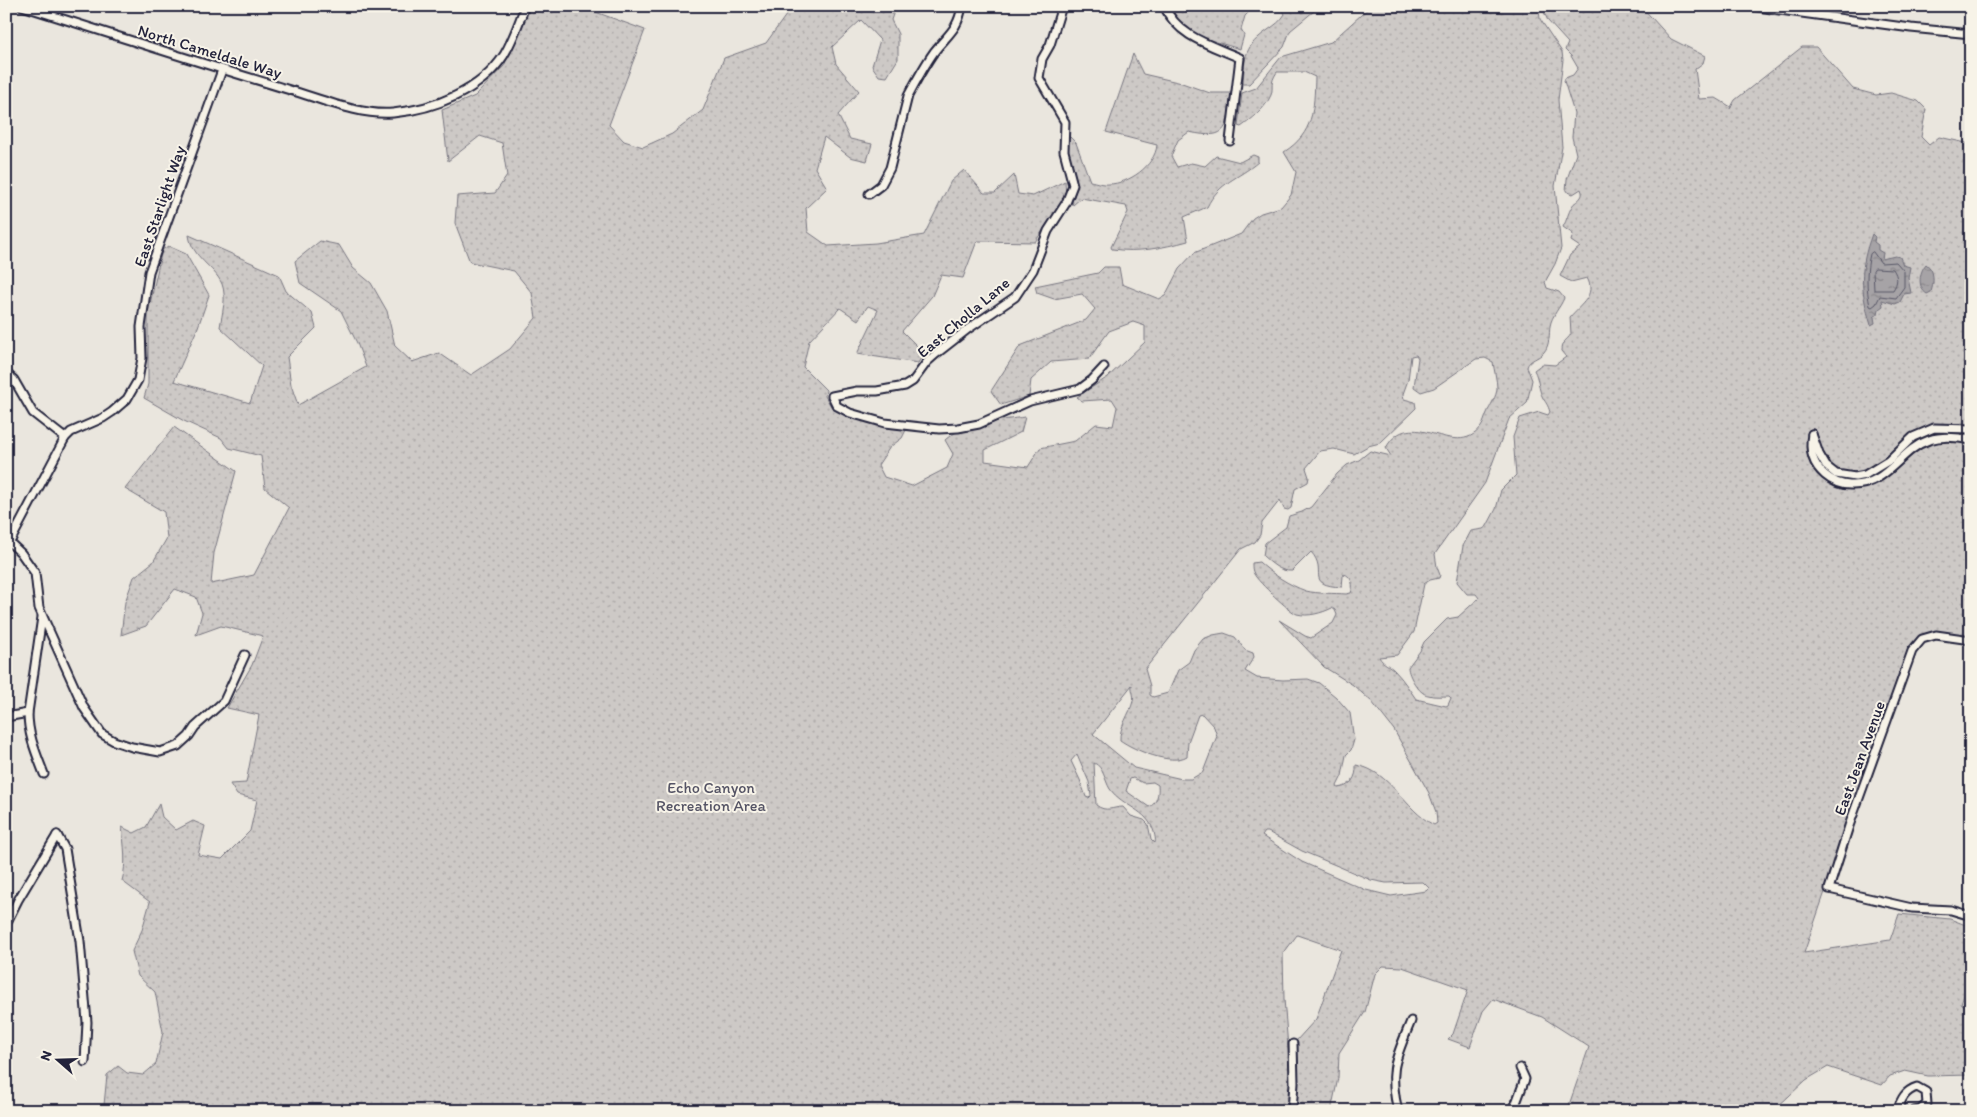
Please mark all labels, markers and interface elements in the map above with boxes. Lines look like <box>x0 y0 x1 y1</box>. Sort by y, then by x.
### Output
street label: North Cameldale Way <box>136 21 285 83</box>
street label: East Starlight Way <box>130 143 189 269</box>
street label: East Cholla Lane <box>913 273 1013 362</box>
street label: East Jean Avenue <box>1830 698 1889 818</box>
park label: Echo Canyon Recreation Area <box>656 778 767 815</box>
north arrow <box>32 1034 82 1084</box>
text: N <box>37 1048 56 1063</box>

